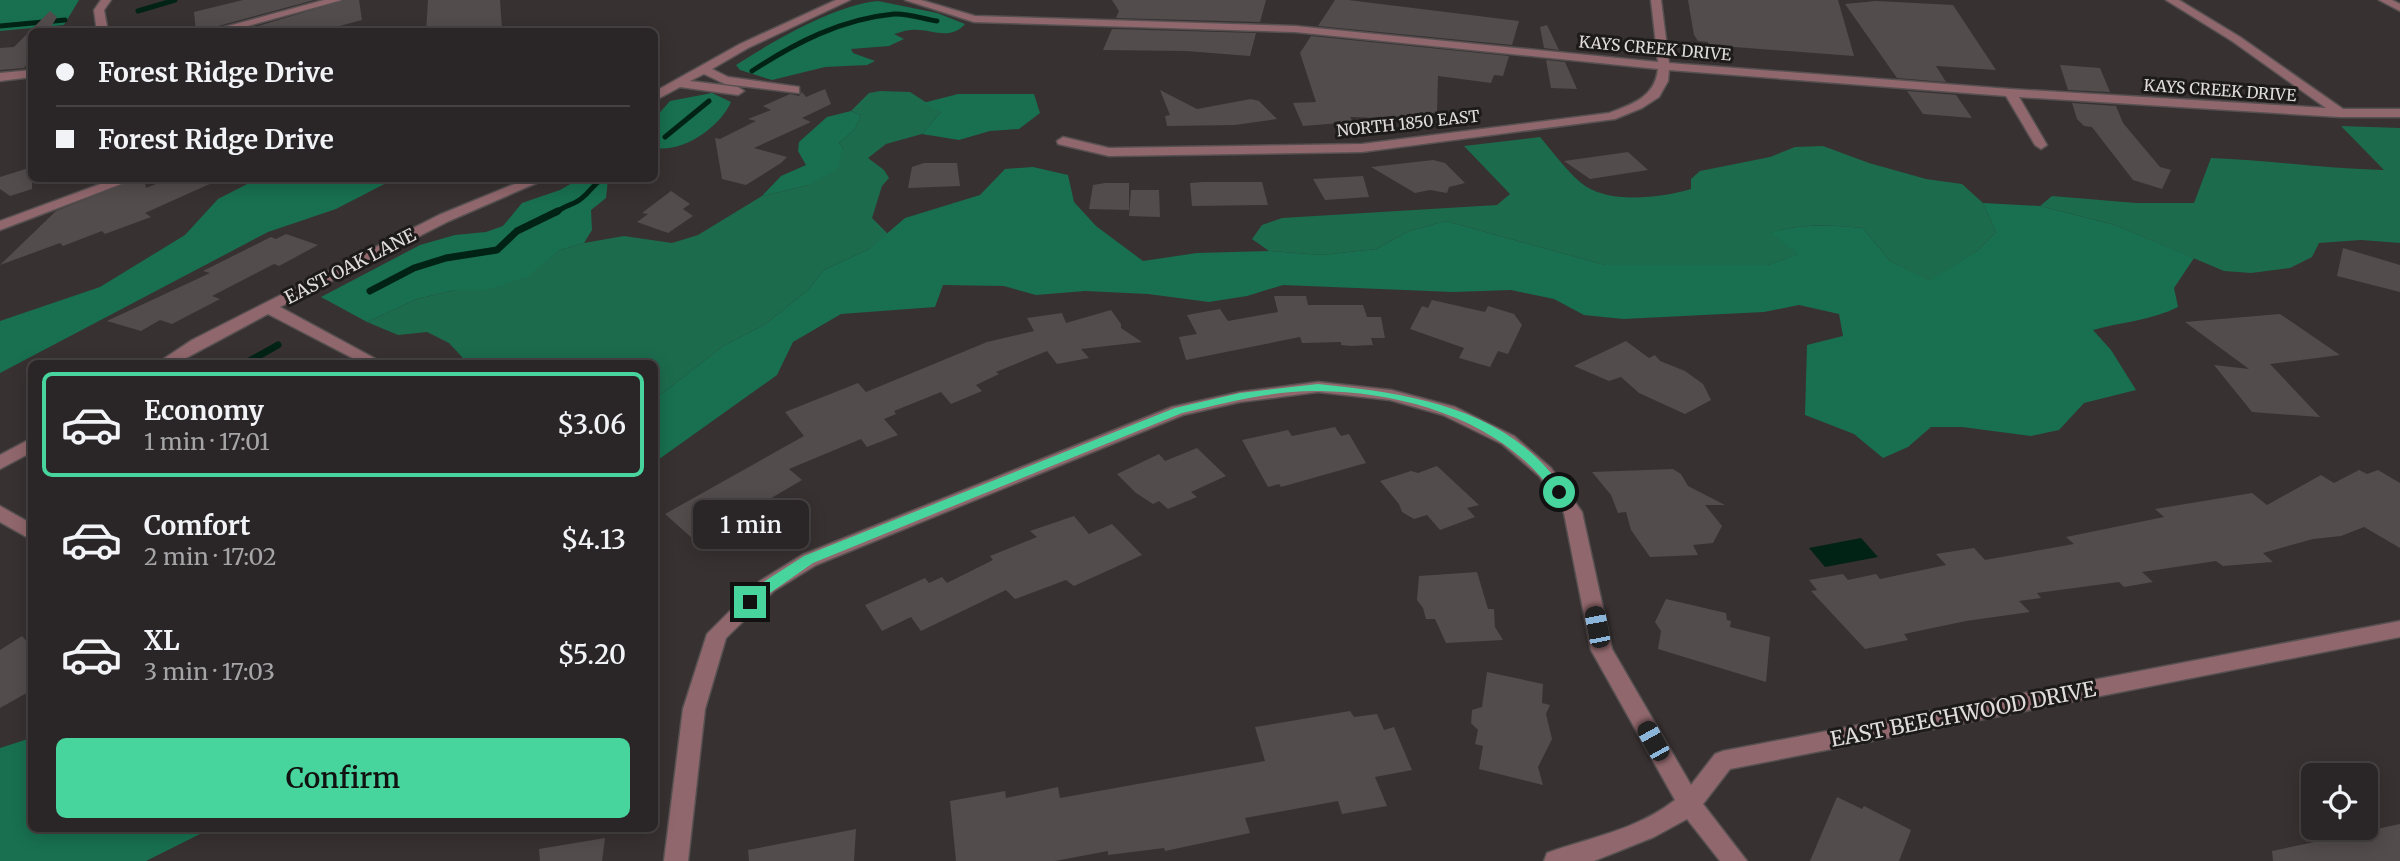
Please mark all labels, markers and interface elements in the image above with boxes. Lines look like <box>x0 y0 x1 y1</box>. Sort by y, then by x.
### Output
street label: KAYS CREEK DRIVE <box>1578 31 1733 65</box>
text: Forest Ridge Drive <box>98 56 334 89</box>
street label: KAYS CREEK DRIVE <box>2143 75 2298 105</box>
street label: NORTH 1850 EAST <box>1336 106 1480 140</box>
text: Forest Ridge Drive <box>98 123 334 156</box>
street label: EAST OAK LANE <box>281 223 420 309</box>
icon: car <box>60 393 123 456</box>
text: Economy <box>144 394 264 427</box>
text: $3.06 <box>557 408 626 441</box>
text: 1 min · 17:01 <box>144 427 270 456</box>
route start <box>1543 476 1575 508</box>
callout: 1 min <box>692 500 808 550</box>
icon: car <box>60 508 123 571</box>
text: Comfort <box>144 509 250 542</box>
text: 1 min <box>720 510 782 539</box>
text: $4.13 <box>561 523 626 556</box>
text: 2 min · 17:02 <box>144 542 276 571</box>
route end <box>734 586 766 618</box>
car <box>1583 604 1612 650</box>
icon: car <box>60 623 123 686</box>
text: XL <box>144 624 180 657</box>
text: $5.20 <box>558 638 626 671</box>
text: 3 min · 17:03 <box>144 657 275 686</box>
street label: EAST BEECHWOOD DRIVE <box>1828 675 2099 753</box>
car <box>1634 718 1673 764</box>
button: Confirm <box>56 738 630 818</box>
map controls <box>2301 763 2378 840</box>
button: locate <box>2301 763 2378 840</box>

